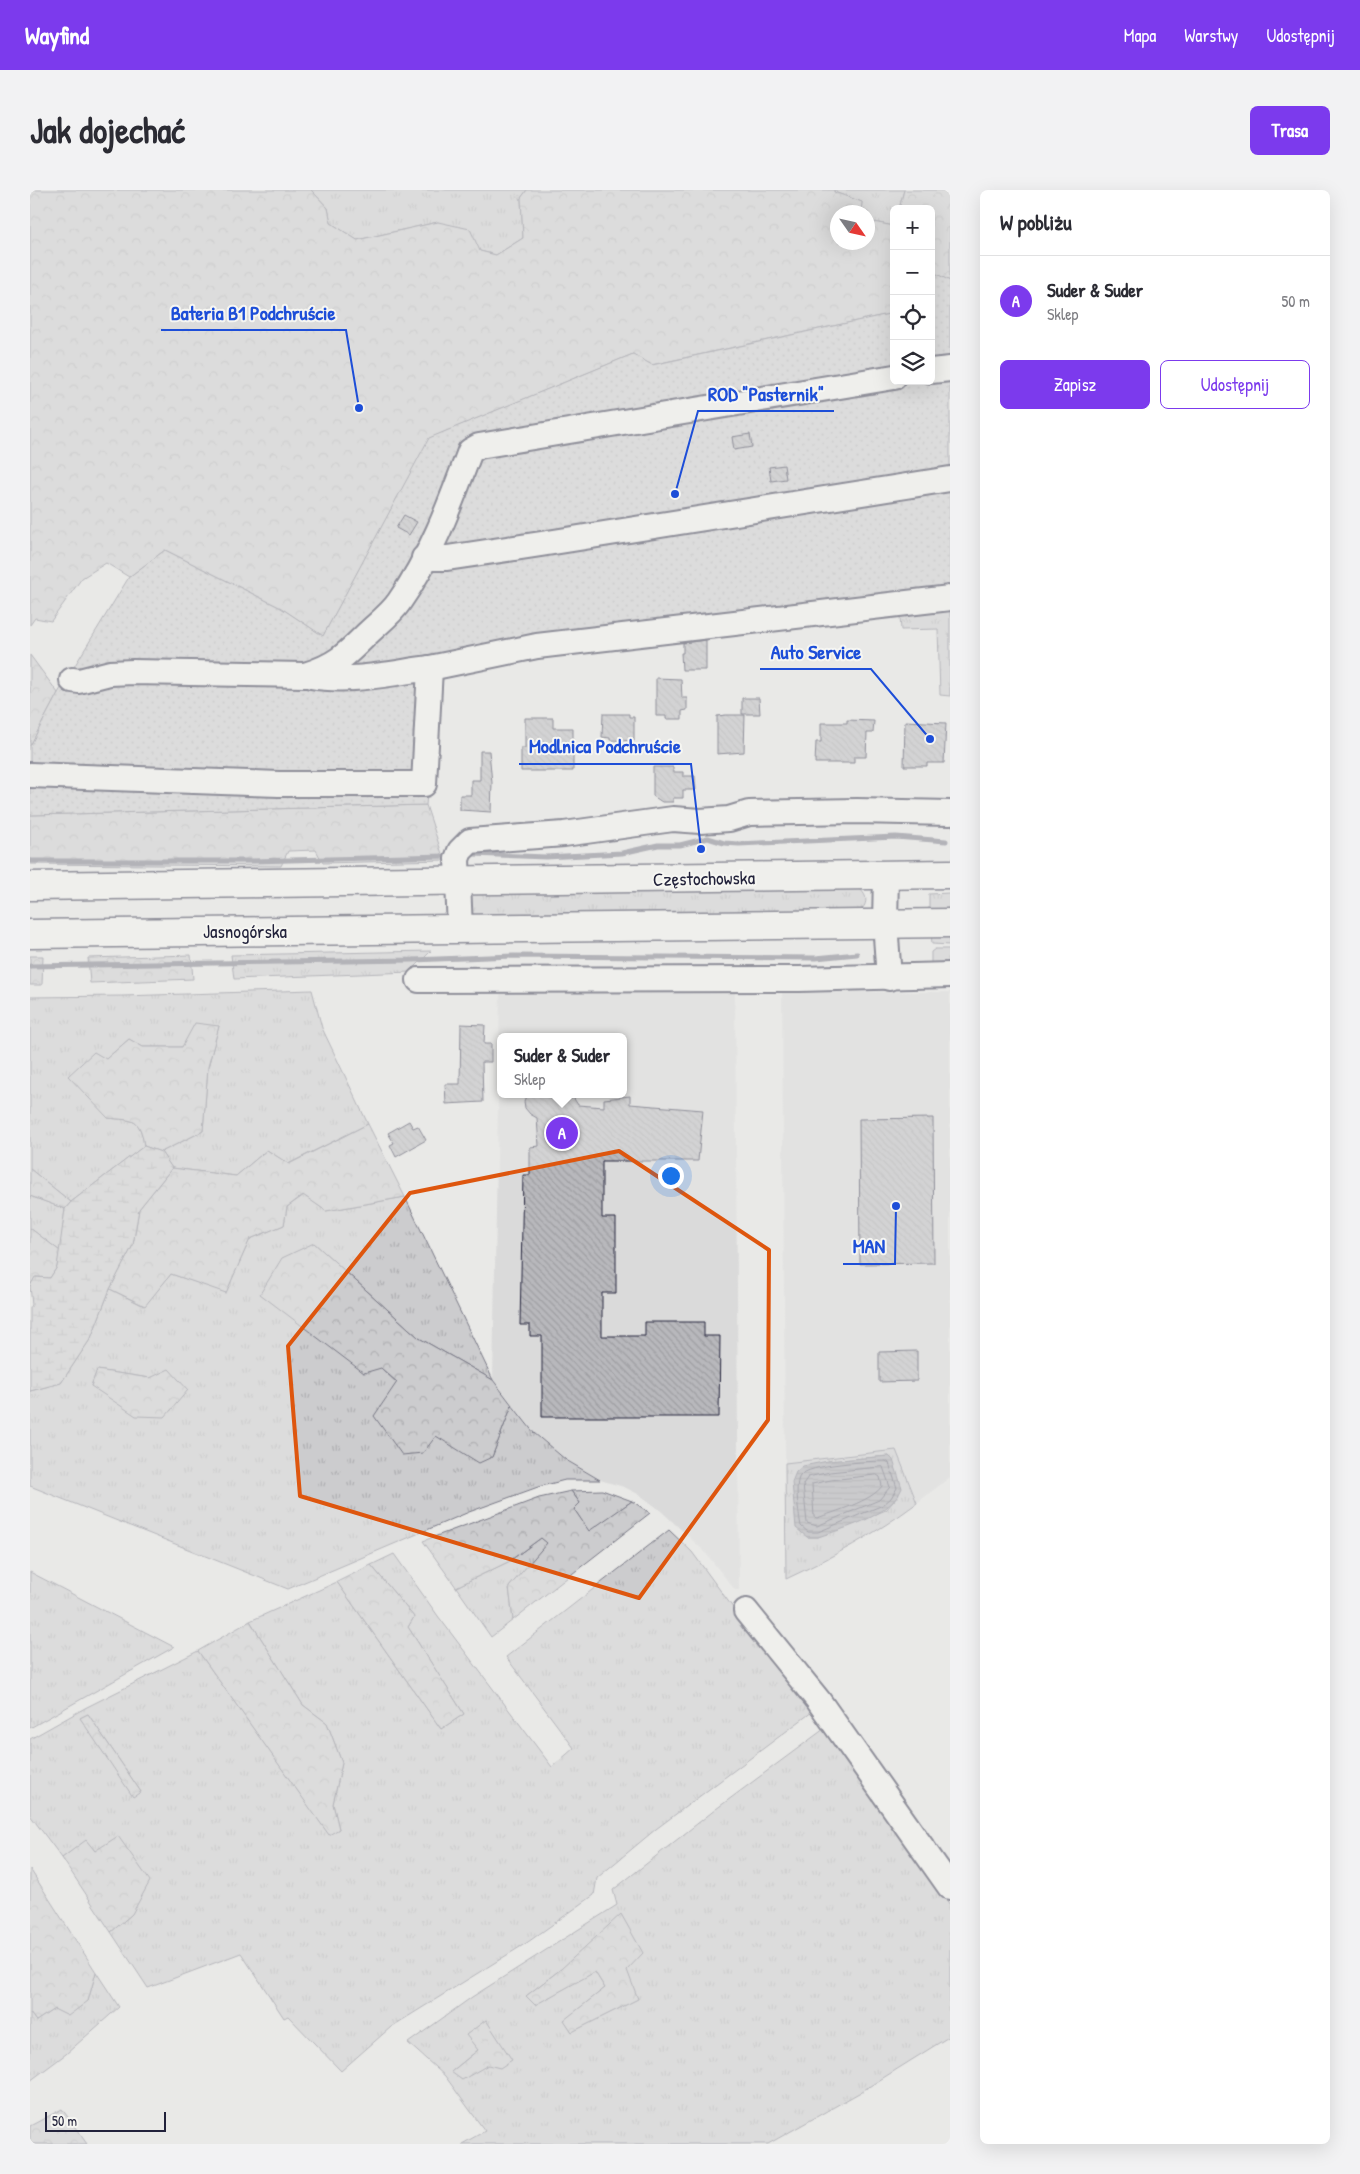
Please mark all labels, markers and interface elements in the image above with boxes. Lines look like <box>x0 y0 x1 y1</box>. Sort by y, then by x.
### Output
text: Wayfind <box>25 19 89 51</box>
text: Mapa <box>1124 23 1156 48</box>
text: Warstwy <box>1184 23 1238 48</box>
text: Udostępnij <box>1266 23 1335 48</box>
button: Trasa <box>1250 106 1330 155</box>
text: Jak dojechać <box>30 107 185 154</box>
north arrow <box>830 205 875 250</box>
map controls <box>890 205 935 385</box>
button: + <box>890 205 935 250</box>
text: W pobliżu <box>1000 208 1072 237</box>
button: − <box>890 250 935 295</box>
text: Suder & Suder <box>1047 277 1143 303</box>
text: A <box>1012 290 1020 312</box>
text: 50 m <box>1282 290 1310 312</box>
callout: Bateria B1 Podchruście <box>161 295 346 330</box>
button: locate <box>890 295 935 340</box>
text: Bateria B1 Podchruście <box>171 299 335 326</box>
text: Sklep <box>1047 303 1078 325</box>
button: layers <box>890 340 935 385</box>
button: Zapisz <box>1000 360 1150 409</box>
button: Udostępnij <box>1160 360 1310 409</box>
callout: ROD "Pasternik" <box>698 376 834 411</box>
text: ROD "Pasternik" <box>708 380 824 407</box>
callout: Auto Service <box>760 634 871 669</box>
text: Auto Service <box>771 638 861 665</box>
callout: Modlnica Podchruście <box>519 729 691 764</box>
text: Modlnica Podchruście <box>529 732 681 759</box>
street label: Częstochowska <box>653 864 756 892</box>
street label: Jasnogórska <box>203 918 288 944</box>
popup <box>497 1033 627 1098</box>
text: Suder & Suder <box>514 1042 610 1068</box>
text: Sklep <box>514 1068 545 1090</box>
pin: A <box>546 1114 578 1152</box>
your location <box>658 1163 684 1189</box>
callout: MAN <box>843 1229 895 1264</box>
text: MAN <box>853 1232 886 1259</box>
scale bar <box>45 2109 166 2132</box>
text: 50 m <box>52 2111 77 2130</box>

